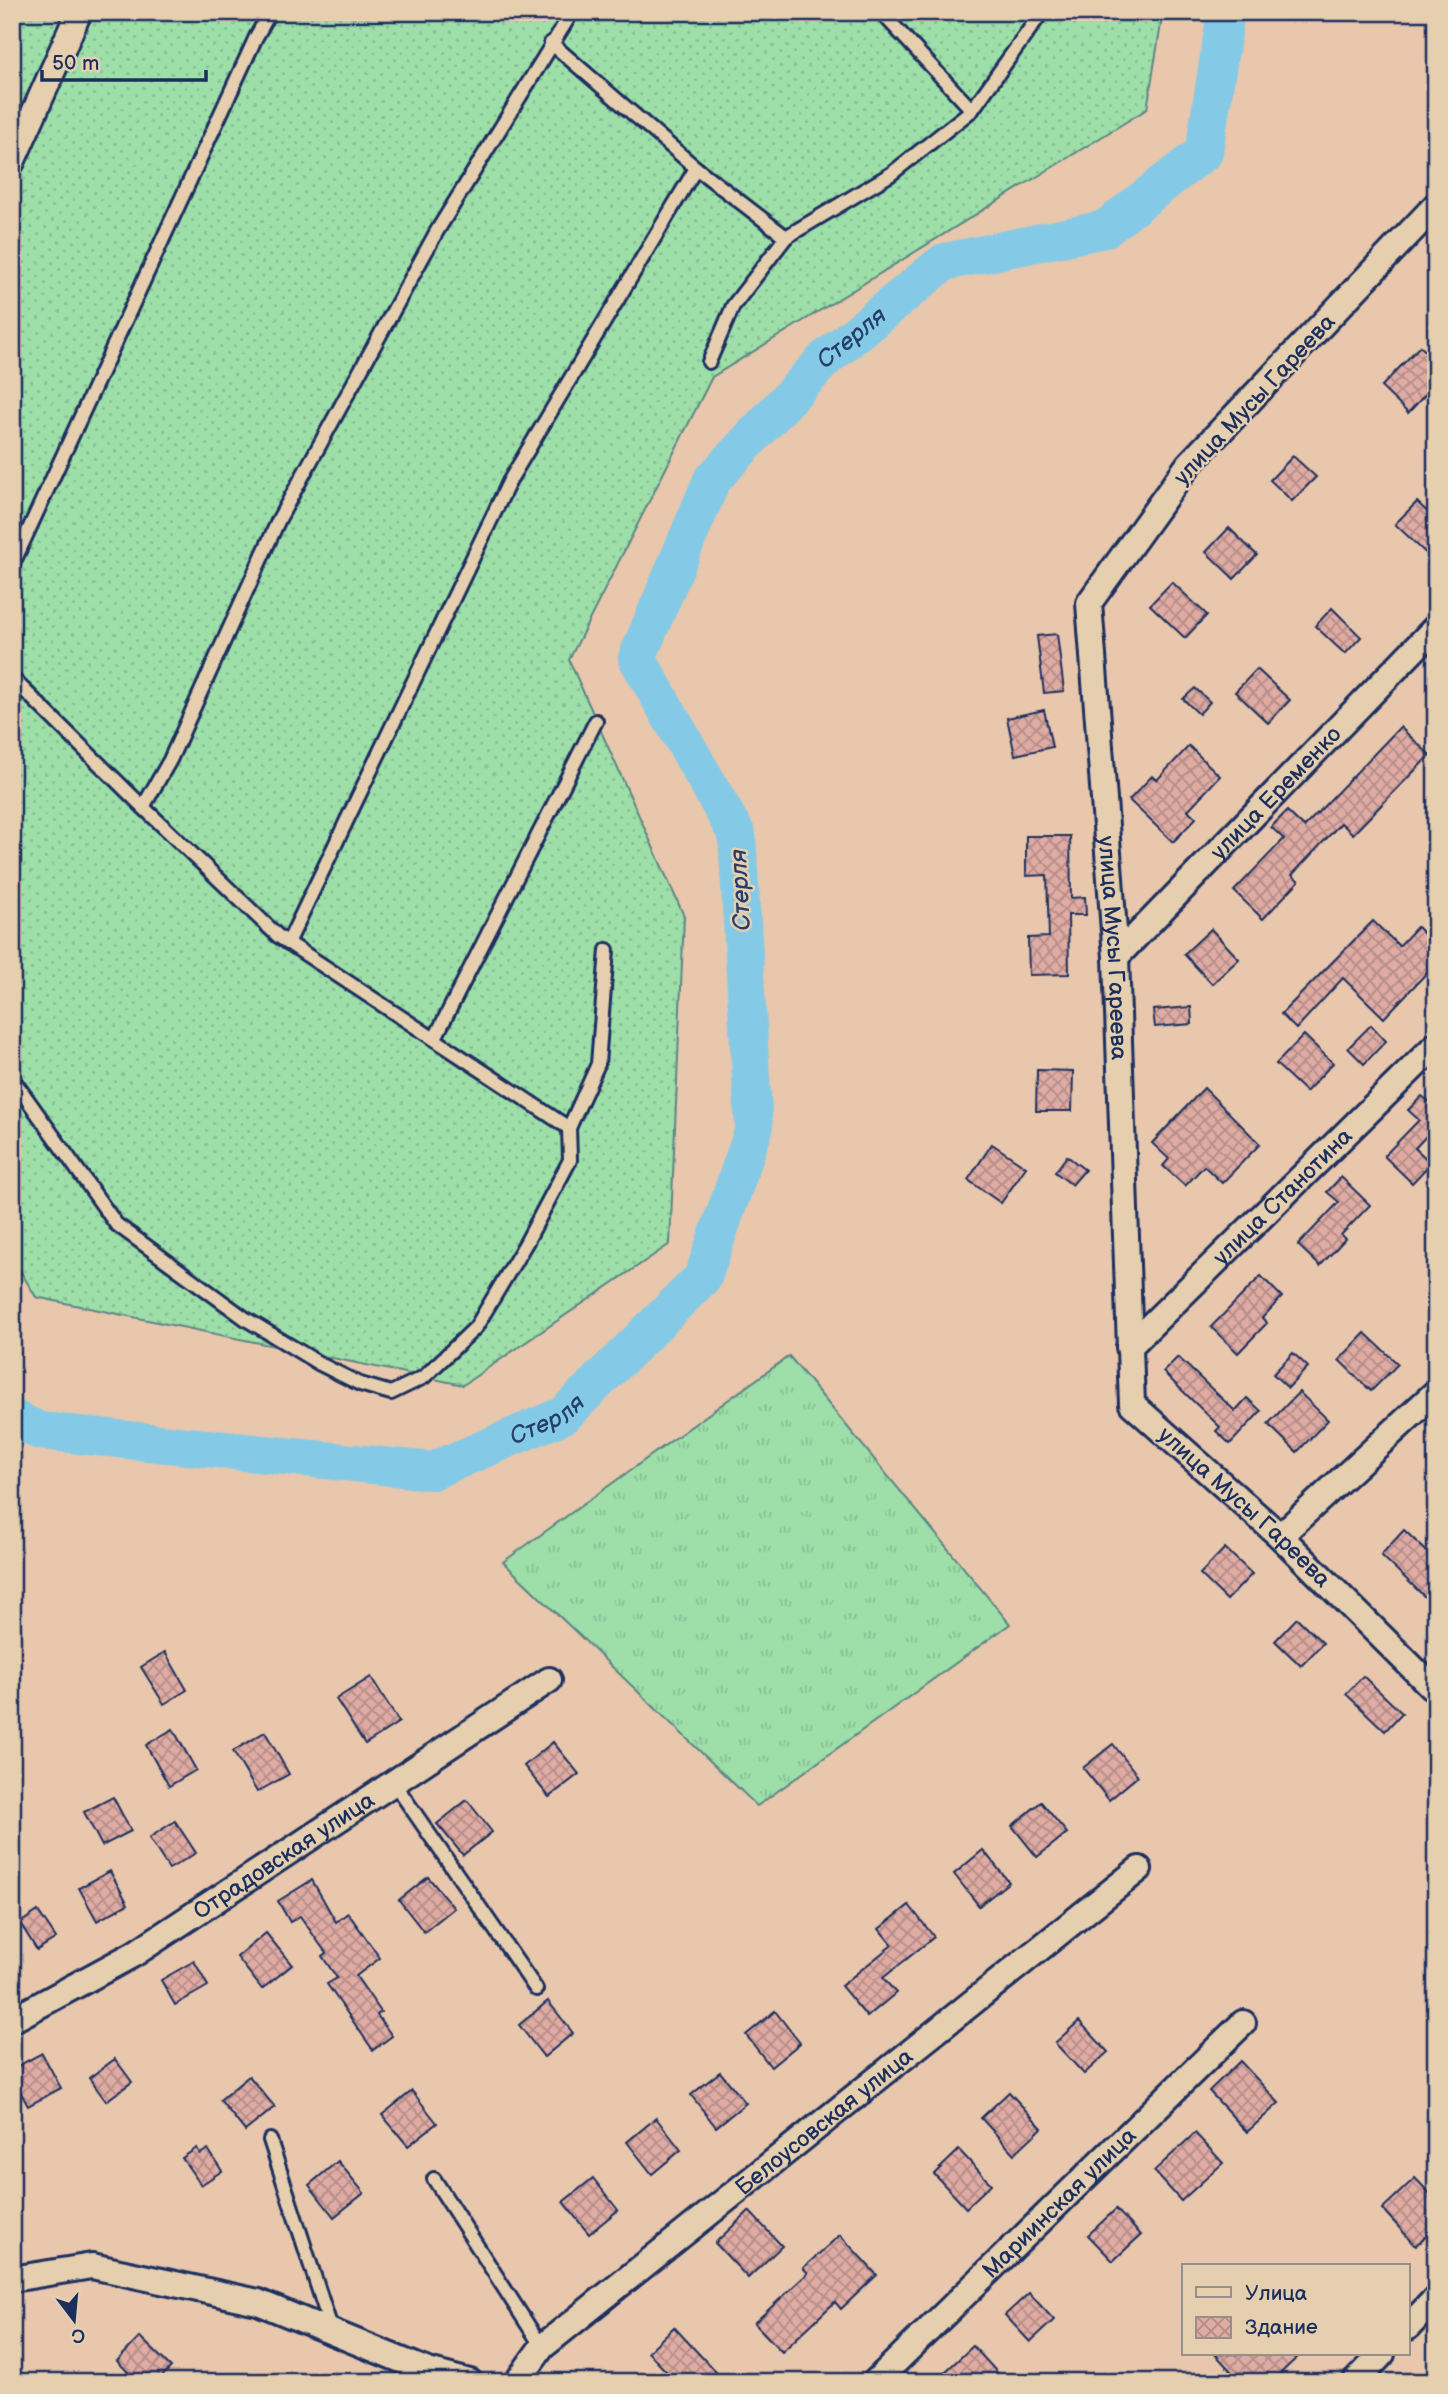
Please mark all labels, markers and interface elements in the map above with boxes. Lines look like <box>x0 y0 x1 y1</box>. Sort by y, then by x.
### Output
scale bar <box>42 38 206 82</box>
text: 50 m <box>52 51 99 76</box>
water label: Стерля <box>811 301 893 375</box>
street label: улица Мусы Гареева <box>1168 308 1342 491</box>
street label: улица Еременко <box>1205 721 1347 866</box>
street label: улица Мусы Гареева <box>1092 835 1133 1061</box>
water label: Стерля <box>724 848 757 931</box>
street label: улица Станотина <box>1208 1122 1359 1271</box>
water label: Стерля <box>505 1388 592 1451</box>
street label: улица Мусы Гареева <box>1152 1421 1337 1594</box>
street label: Отрадовская улица <box>188 1786 380 1926</box>
street label: Белоусовская улица <box>730 2042 919 2202</box>
street label: Мариинская улица <box>977 2122 1143 2284</box>
legend <box>1182 2264 1410 2356</box>
text: Улица <box>1245 2281 1308 2306</box>
north arrow <box>38 2286 108 2356</box>
text: Здание <box>1245 2315 1318 2340</box>
text: С <box>69 2322 88 2348</box>

